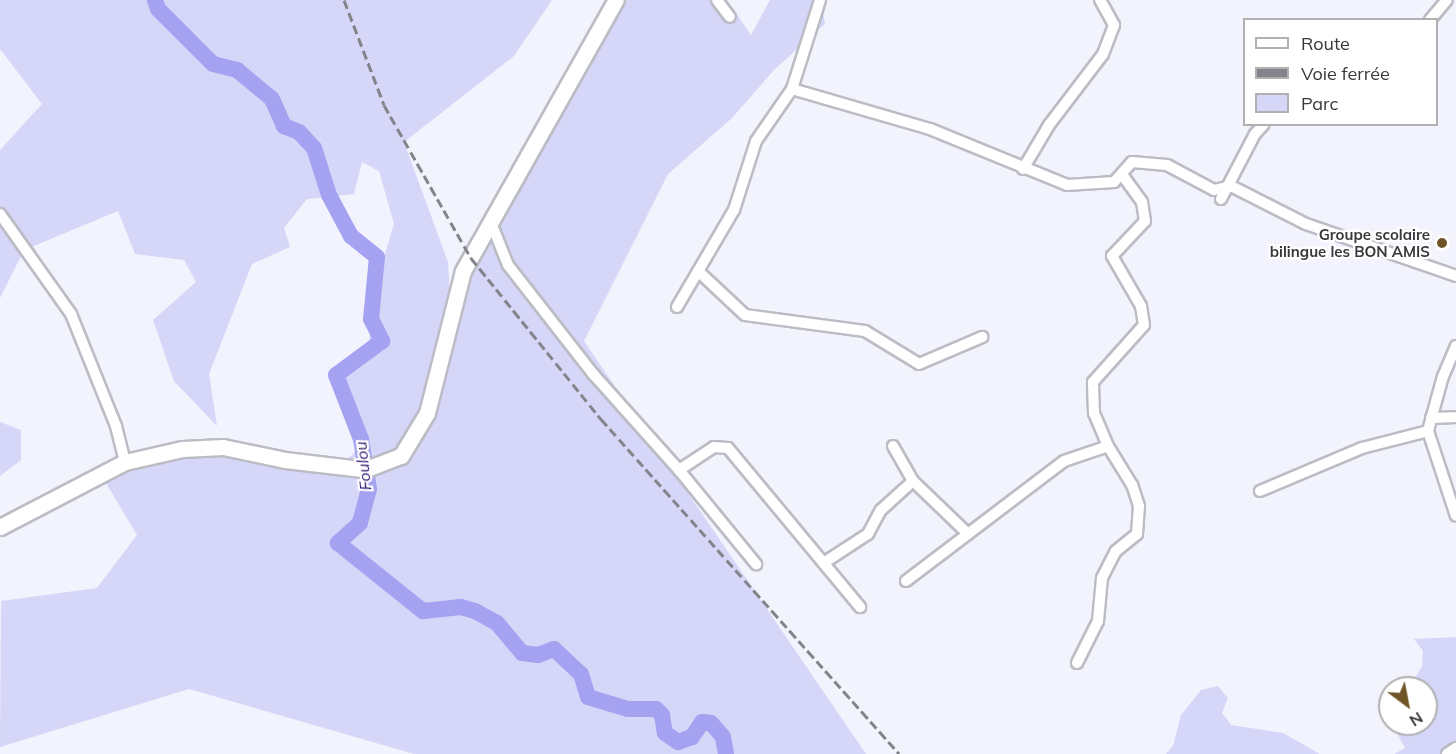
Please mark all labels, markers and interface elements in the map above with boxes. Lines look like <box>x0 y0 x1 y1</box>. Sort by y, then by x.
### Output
legend <box>1243 18 1438 126</box>
text: Route <box>1301 32 1350 55</box>
text: Voie ferrée <box>1301 62 1390 85</box>
text: Parc <box>1301 92 1338 115</box>
place label: Groupe scolaire bilingue les BON AMIS <box>1270 225 1430 260</box>
marker: Groupe scolaire bilingue les BON AMIS <box>1435 236 1449 250</box>
water label: Foulou <box>351 441 375 491</box>
north arrow <box>1378 676 1438 736</box>
text: N <box>1406 708 1427 731</box>

